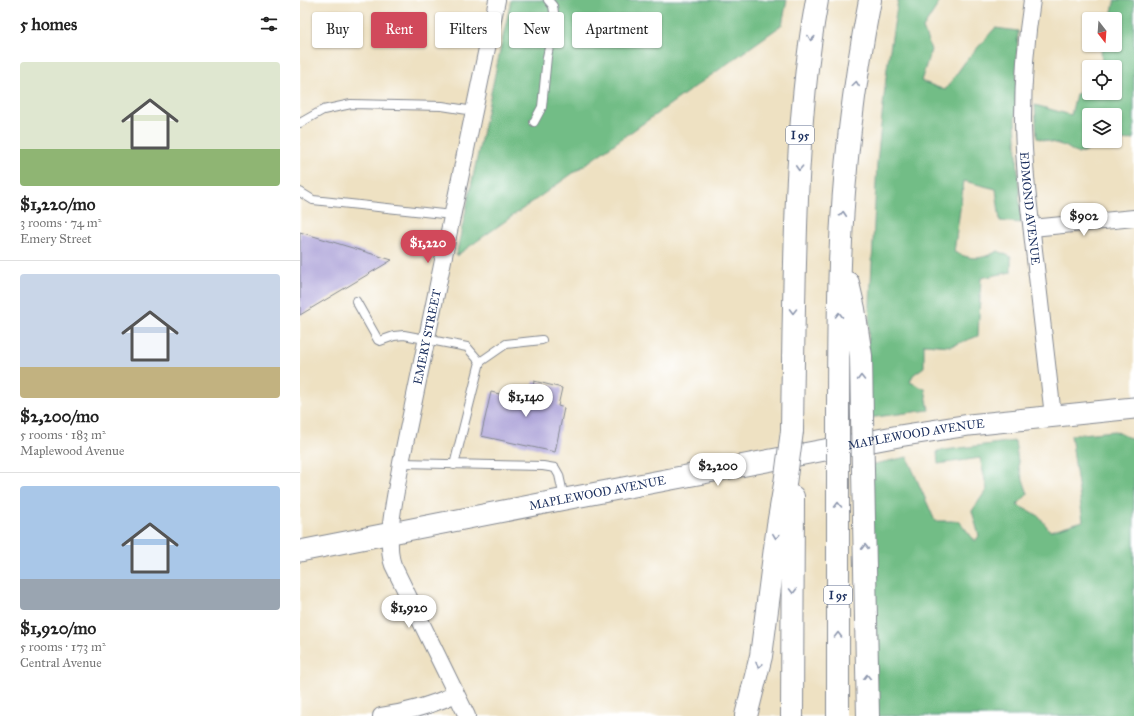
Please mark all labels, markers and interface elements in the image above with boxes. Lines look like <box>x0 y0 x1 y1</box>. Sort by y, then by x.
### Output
chip: Buy <box>312 12 363 48</box>
chip: Rent <box>371 12 427 48</box>
chip: Filters <box>435 12 501 48</box>
chip: New <box>509 12 564 48</box>
chip: Apartment <box>572 12 662 48</box>
north arrow <box>1082 12 1122 52</box>
map controls <box>1082 12 1122 148</box>
icon: filters <box>258 13 280 35</box>
text: 5 homes <box>20 14 77 35</box>
one-way arrow <box>807 35 816 42</box>
button: locate <box>1082 60 1122 100</box>
one-way arrow <box>851 81 860 87</box>
icon: home <box>114 88 186 160</box>
button: layers <box>1082 108 1122 148</box>
road number: I 95 <box>786 126 814 144</box>
street label: EDMOND AVENUE <box>1017 151 1043 266</box>
one-way arrow <box>794 165 803 171</box>
text: $1,220/mo <box>20 194 95 215</box>
pin: $902 <box>1060 203 1108 237</box>
text: $902 <box>1070 208 1098 224</box>
one-way arrow <box>839 211 848 217</box>
text: 3 rooms · 74 m² <box>20 215 102 231</box>
pin: $1,220 <box>395 230 461 264</box>
text: Emery Street <box>20 231 92 247</box>
text: $1,220 <box>410 235 446 251</box>
street label: EMERY STREET <box>410 288 444 386</box>
icon: home <box>114 300 186 372</box>
one-way arrow <box>789 308 797 314</box>
one-way arrow <box>835 312 843 318</box>
one-way arrow <box>857 375 866 381</box>
pin: $1,140 <box>493 384 559 418</box>
text: $1,140 <box>508 389 544 405</box>
text: $2,200/mo <box>20 406 99 427</box>
street label: MAPLEWOOD AVENUE <box>846 416 986 453</box>
text: 5 rooms · 183 m² <box>20 427 106 443</box>
text: Maplewood Avenue <box>20 443 124 459</box>
pin: $2,200 <box>685 453 751 487</box>
text: $2,200 <box>698 458 738 474</box>
street label: MAPLEWOOD AVENUE <box>528 473 667 513</box>
one-way arrow <box>834 502 842 508</box>
icon: home <box>114 512 186 584</box>
one-way arrow <box>772 533 781 539</box>
one-way arrow <box>861 544 869 550</box>
road number: I 95 <box>824 586 852 604</box>
one-way arrow <box>789 588 797 594</box>
pin: $1,920 <box>376 595 442 629</box>
text: $1,920 <box>390 600 428 616</box>
text: $1,920/mo <box>20 618 96 639</box>
one-way arrow <box>834 632 842 638</box>
text: 5 rooms · 173 m² <box>20 639 106 655</box>
text: Central Avenue <box>20 655 102 671</box>
one-way arrow <box>755 661 763 668</box>
one-way arrow <box>863 674 871 680</box>

